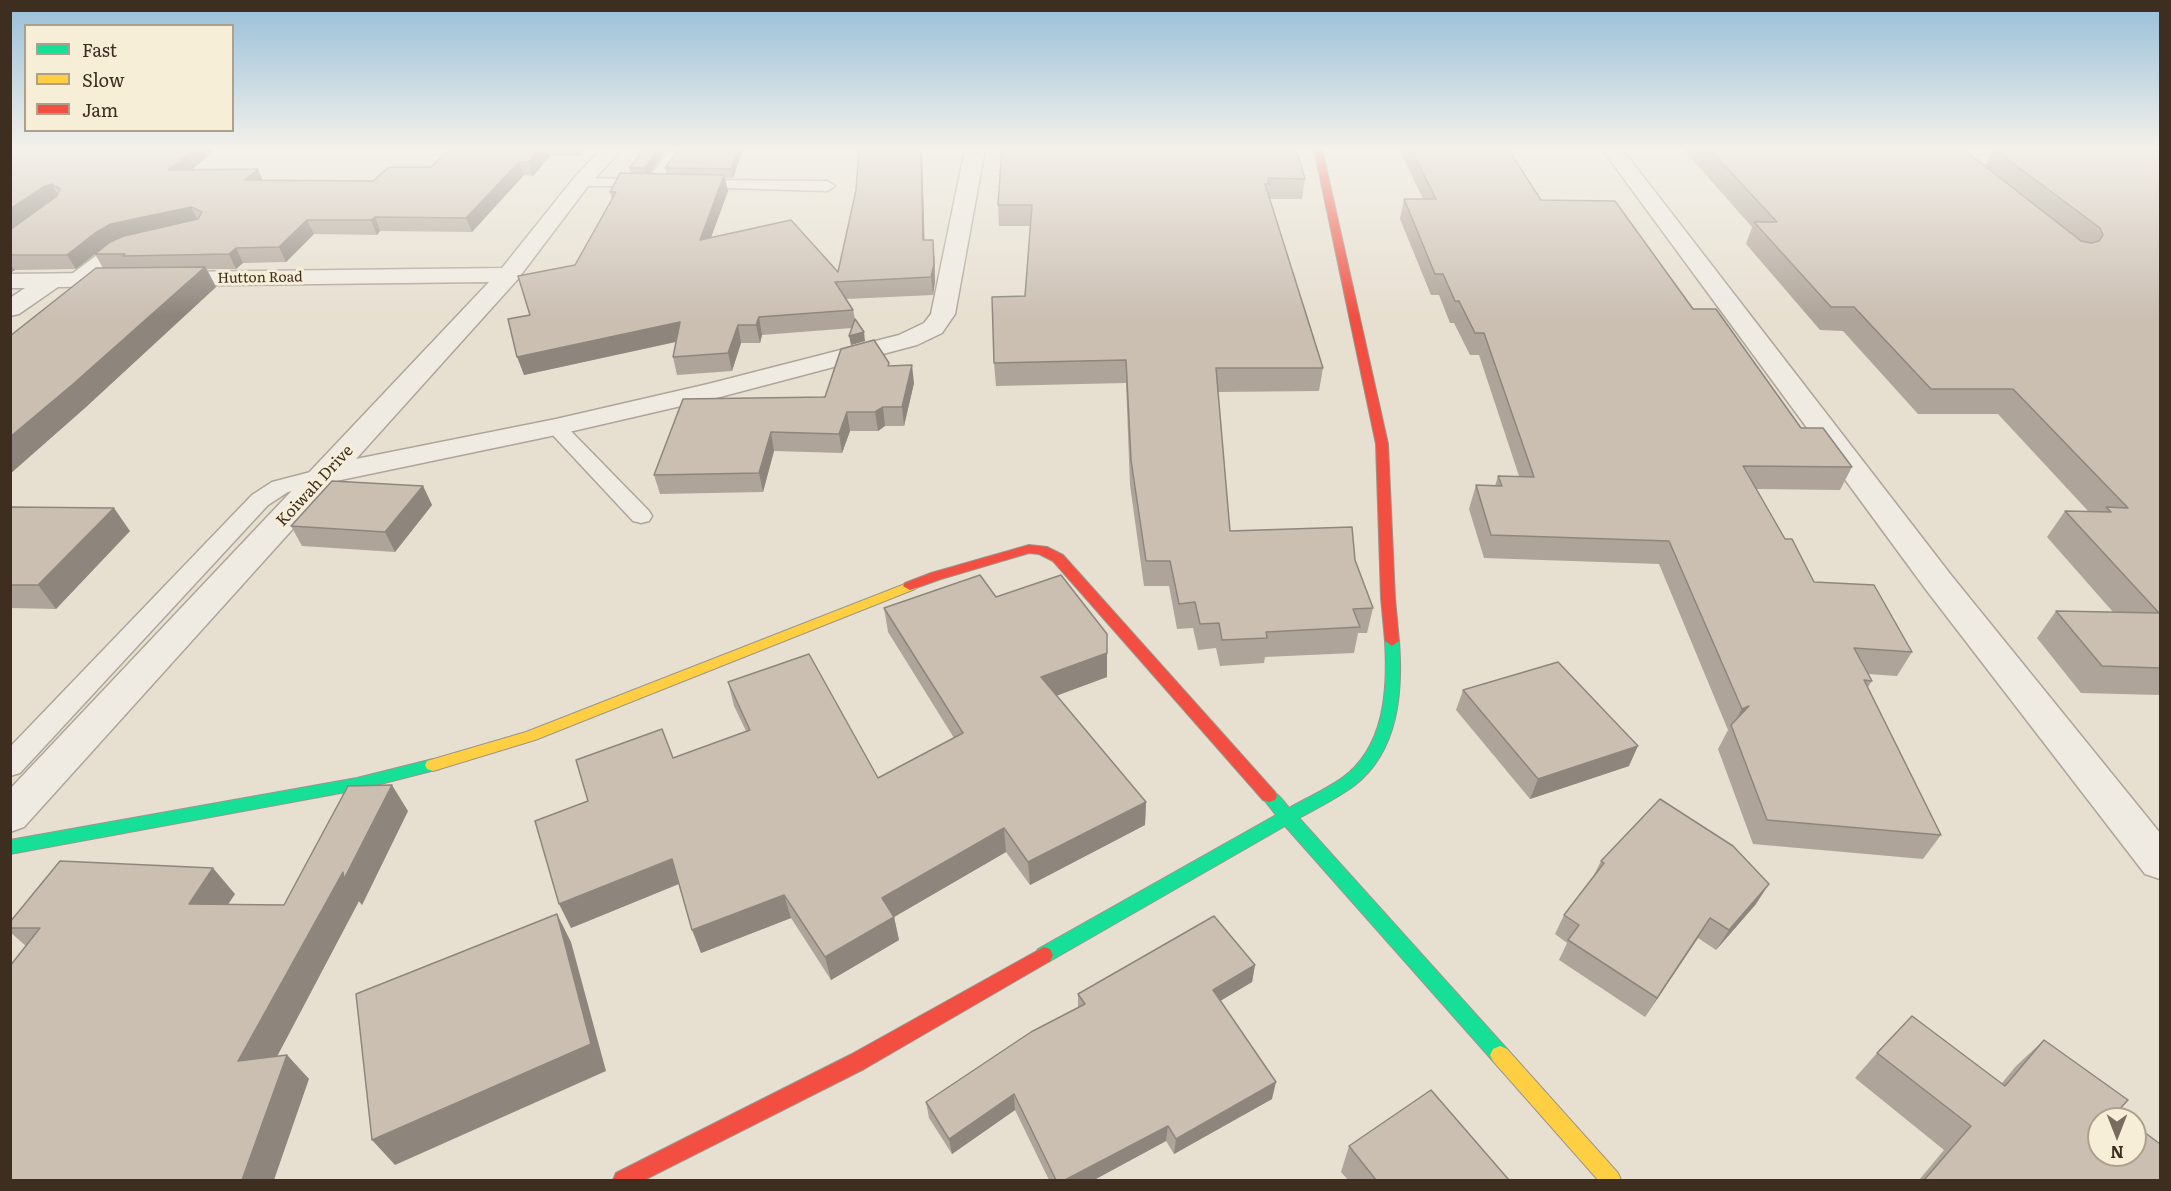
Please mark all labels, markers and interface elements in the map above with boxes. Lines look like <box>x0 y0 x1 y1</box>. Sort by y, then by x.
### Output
legend <box>24 24 234 132</box>
text: Fast <box>82 36 117 63</box>
text: Slow <box>82 66 124 93</box>
text: Jam <box>82 96 118 123</box>
street label: Hutton Road <box>217 269 303 287</box>
street label: Koiwah Drive <box>272 441 358 531</box>
north arrow <box>2087 1107 2147 1167</box>
text: N <box>2110 1141 2124 1165</box>

